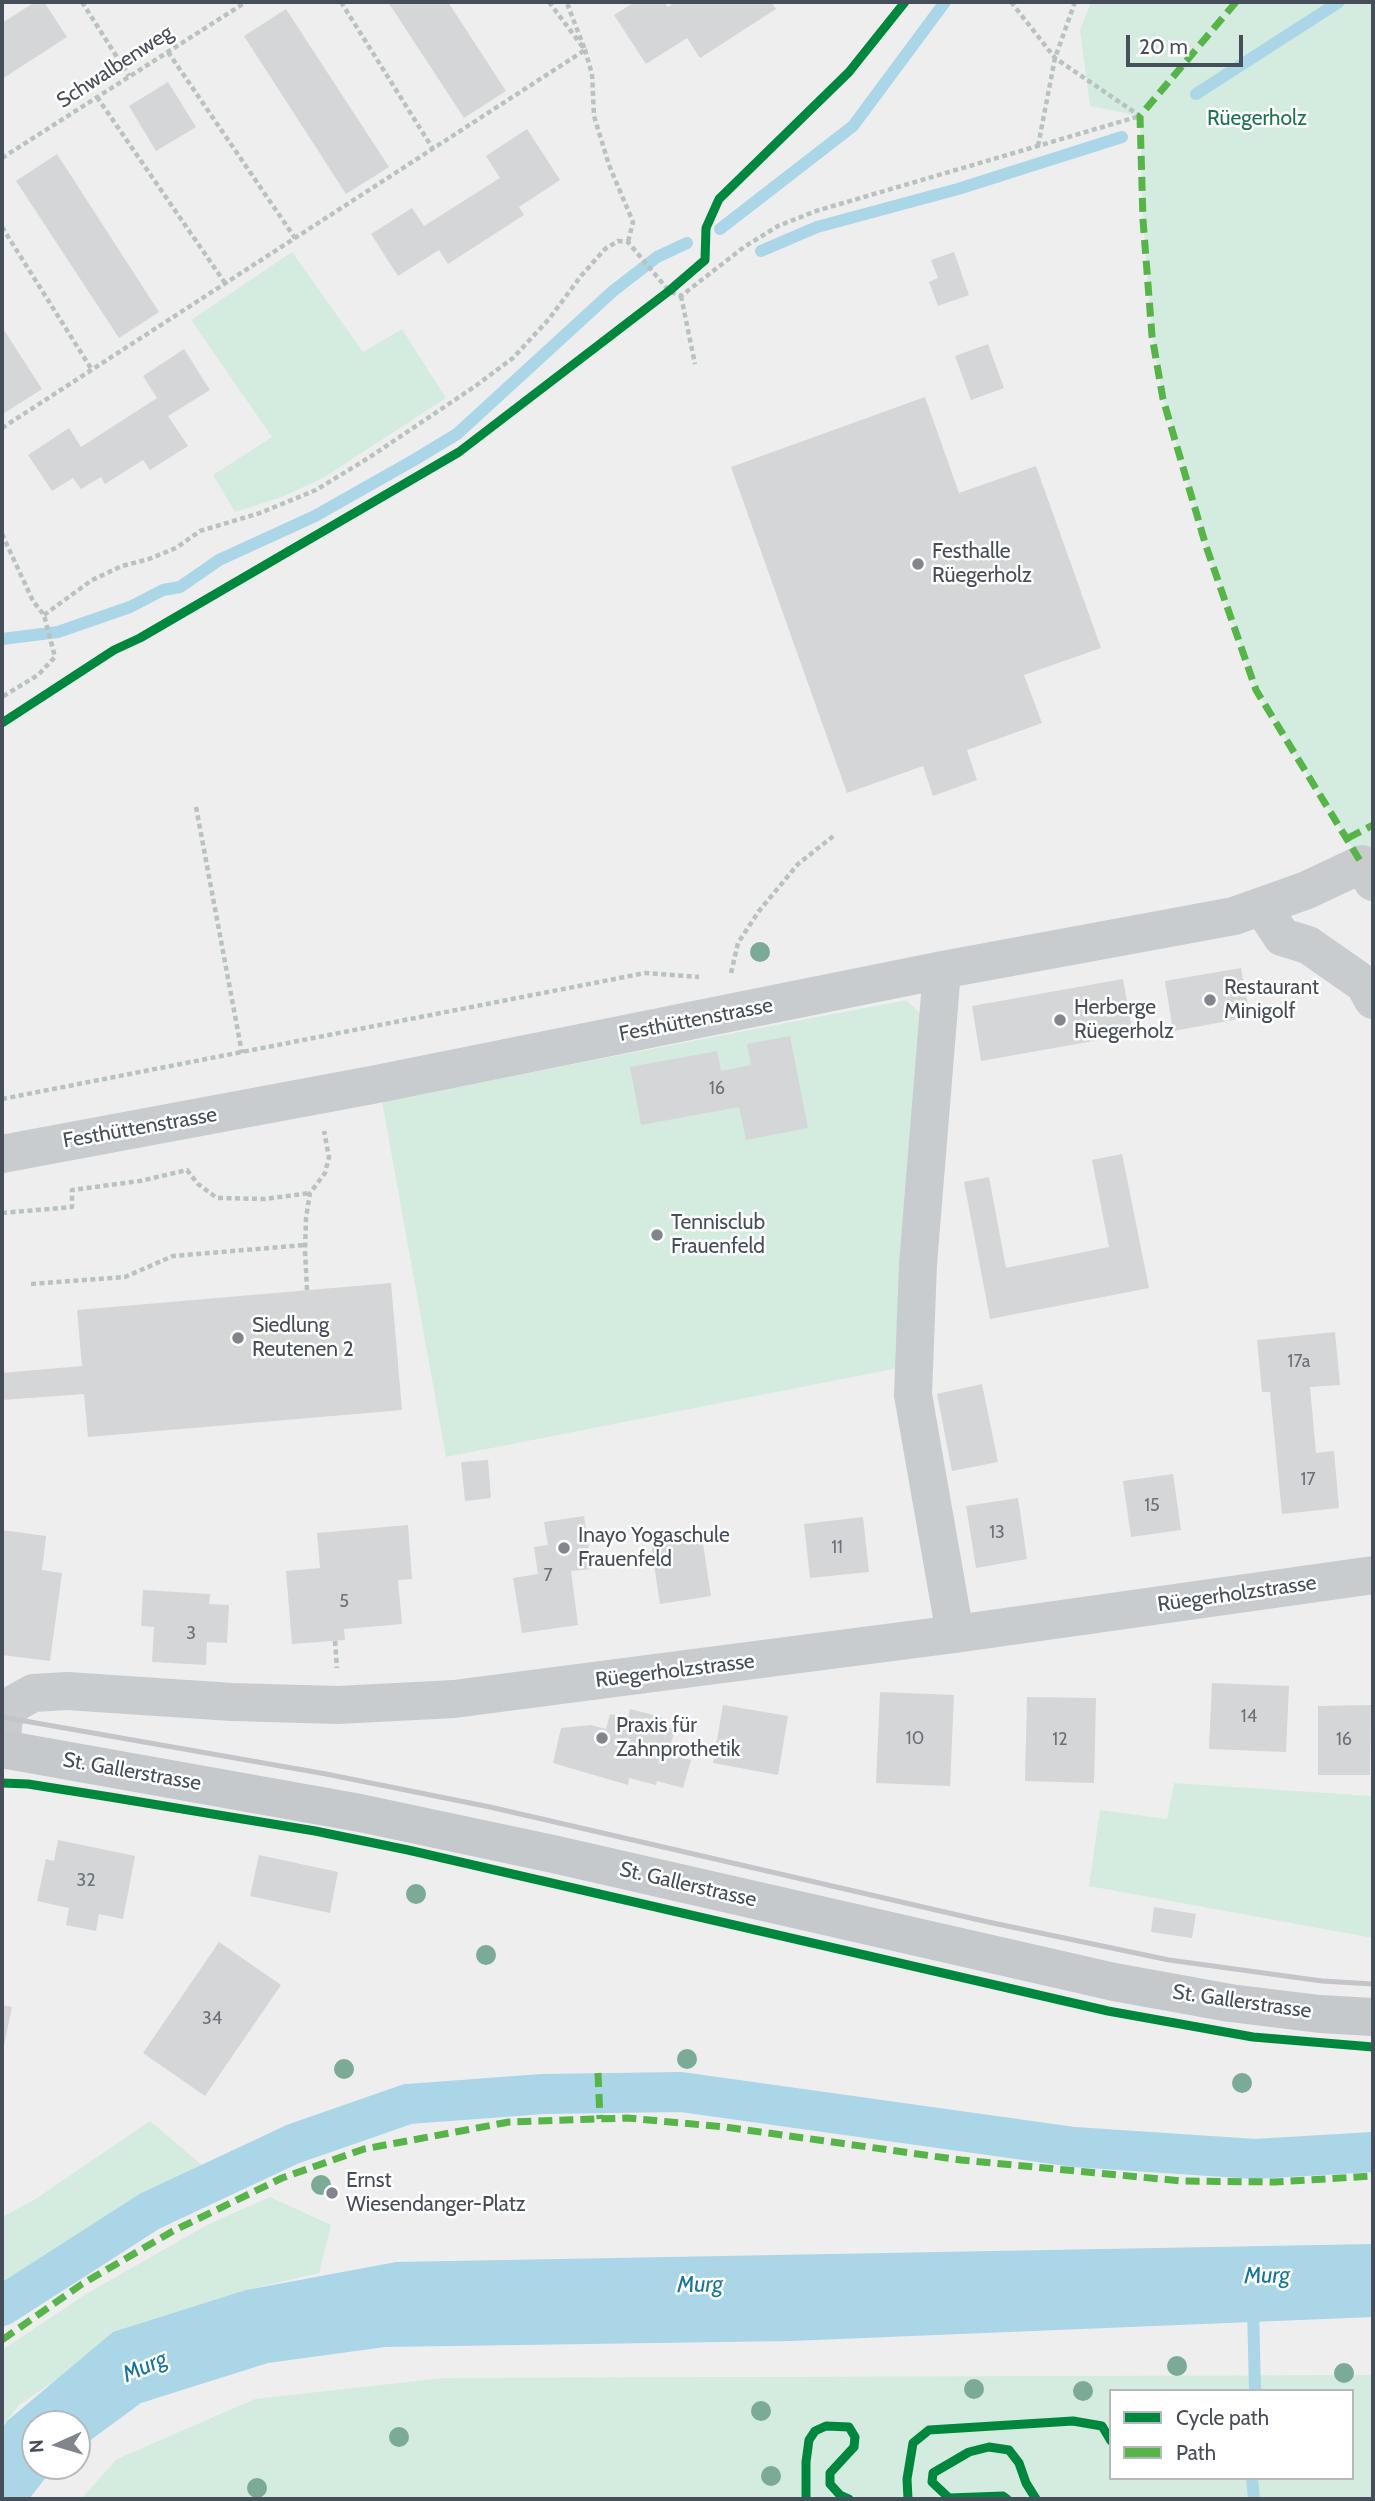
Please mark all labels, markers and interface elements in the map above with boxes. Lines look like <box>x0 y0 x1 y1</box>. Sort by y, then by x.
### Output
street label: Schwalbenweg <box>52 20 178 114</box>
scale bar <box>1130 21 1247 65</box>
text: 20 m <box>1139 34 1188 59</box>
park label: Rüegerholz <box>1207 106 1307 132</box>
place label: Festhalle Rüegerholz <box>932 539 1032 589</box>
marker: Festhalle Rüegerholz <box>910 556 926 572</box>
place label: Restaurant Minigolf <box>1224 975 1319 1025</box>
marker: Restaurant Minigolf <box>1202 992 1218 1008</box>
street label: Festhüttenstrasse <box>617 993 775 1047</box>
place label: Herberge Rüegerholz <box>1074 995 1174 1045</box>
marker: Herberge Rüegerholz <box>1052 1012 1068 1028</box>
house number: 16 <box>709 1078 725 1100</box>
street label: Festhüttenstrasse <box>61 1102 219 1154</box>
place label: Tennisclub Frauenfeld <box>671 1210 765 1260</box>
marker: Tennisclub Frauenfeld <box>649 1227 665 1243</box>
place label: Siedlung Reutenen 2 <box>252 1313 354 1363</box>
marker: Siedlung Reutenen 2 <box>230 1330 246 1346</box>
house number: 17a <box>1288 1351 1310 1373</box>
house number: 17 <box>1301 1469 1315 1491</box>
house number: 15 <box>1144 1495 1160 1517</box>
house number: 13 <box>989 1522 1005 1544</box>
place label: Inayo Yogaschule Frauenfeld <box>578 1523 730 1573</box>
house number: 11 <box>831 1537 843 1559</box>
marker: Inayo Yogaschule Frauenfeld <box>556 1540 572 1556</box>
house number: 7 <box>543 1565 553 1587</box>
street label: Rüegerholzstrasse <box>1156 1570 1318 1618</box>
house number: 5 <box>339 1591 349 1613</box>
house number: 3 <box>186 1623 196 1645</box>
street label: Rüegerholzstrasse <box>594 1649 756 1693</box>
house number: 14 <box>1241 1706 1257 1728</box>
place label: Praxis für Zahnprothetik <box>616 1713 740 1763</box>
house number: 10 <box>906 1728 924 1750</box>
house number: 12 <box>1052 1729 1068 1751</box>
house number: 16 <box>1336 1729 1352 1751</box>
marker: Praxis für Zahnprothetik <box>594 1730 610 1746</box>
street label: St. Gallerstrasse <box>61 1747 203 1797</box>
street label: St. Gallerstrasse <box>617 1857 759 1913</box>
house number: 32 <box>76 1870 96 1892</box>
street label: St. Gallerstrasse <box>1171 1980 1313 2024</box>
house number: 34 <box>202 2008 222 2030</box>
place label: Ernst Wiesendanger-Platz <box>346 2168 526 2218</box>
marker: Ernst Wiesendanger-Platz <box>324 2185 340 2201</box>
water label: Murg <box>1244 2262 1290 2290</box>
water label: Murg <box>677 2271 723 2299</box>
water label: Murg <box>118 2345 172 2389</box>
legend <box>1109 2389 1354 2480</box>
text: Cycle path <box>1176 2405 1269 2430</box>
north arrow <box>21 2410 91 2480</box>
text: N <box>25 2439 48 2454</box>
text: Path <box>1176 2440 1216 2465</box>

